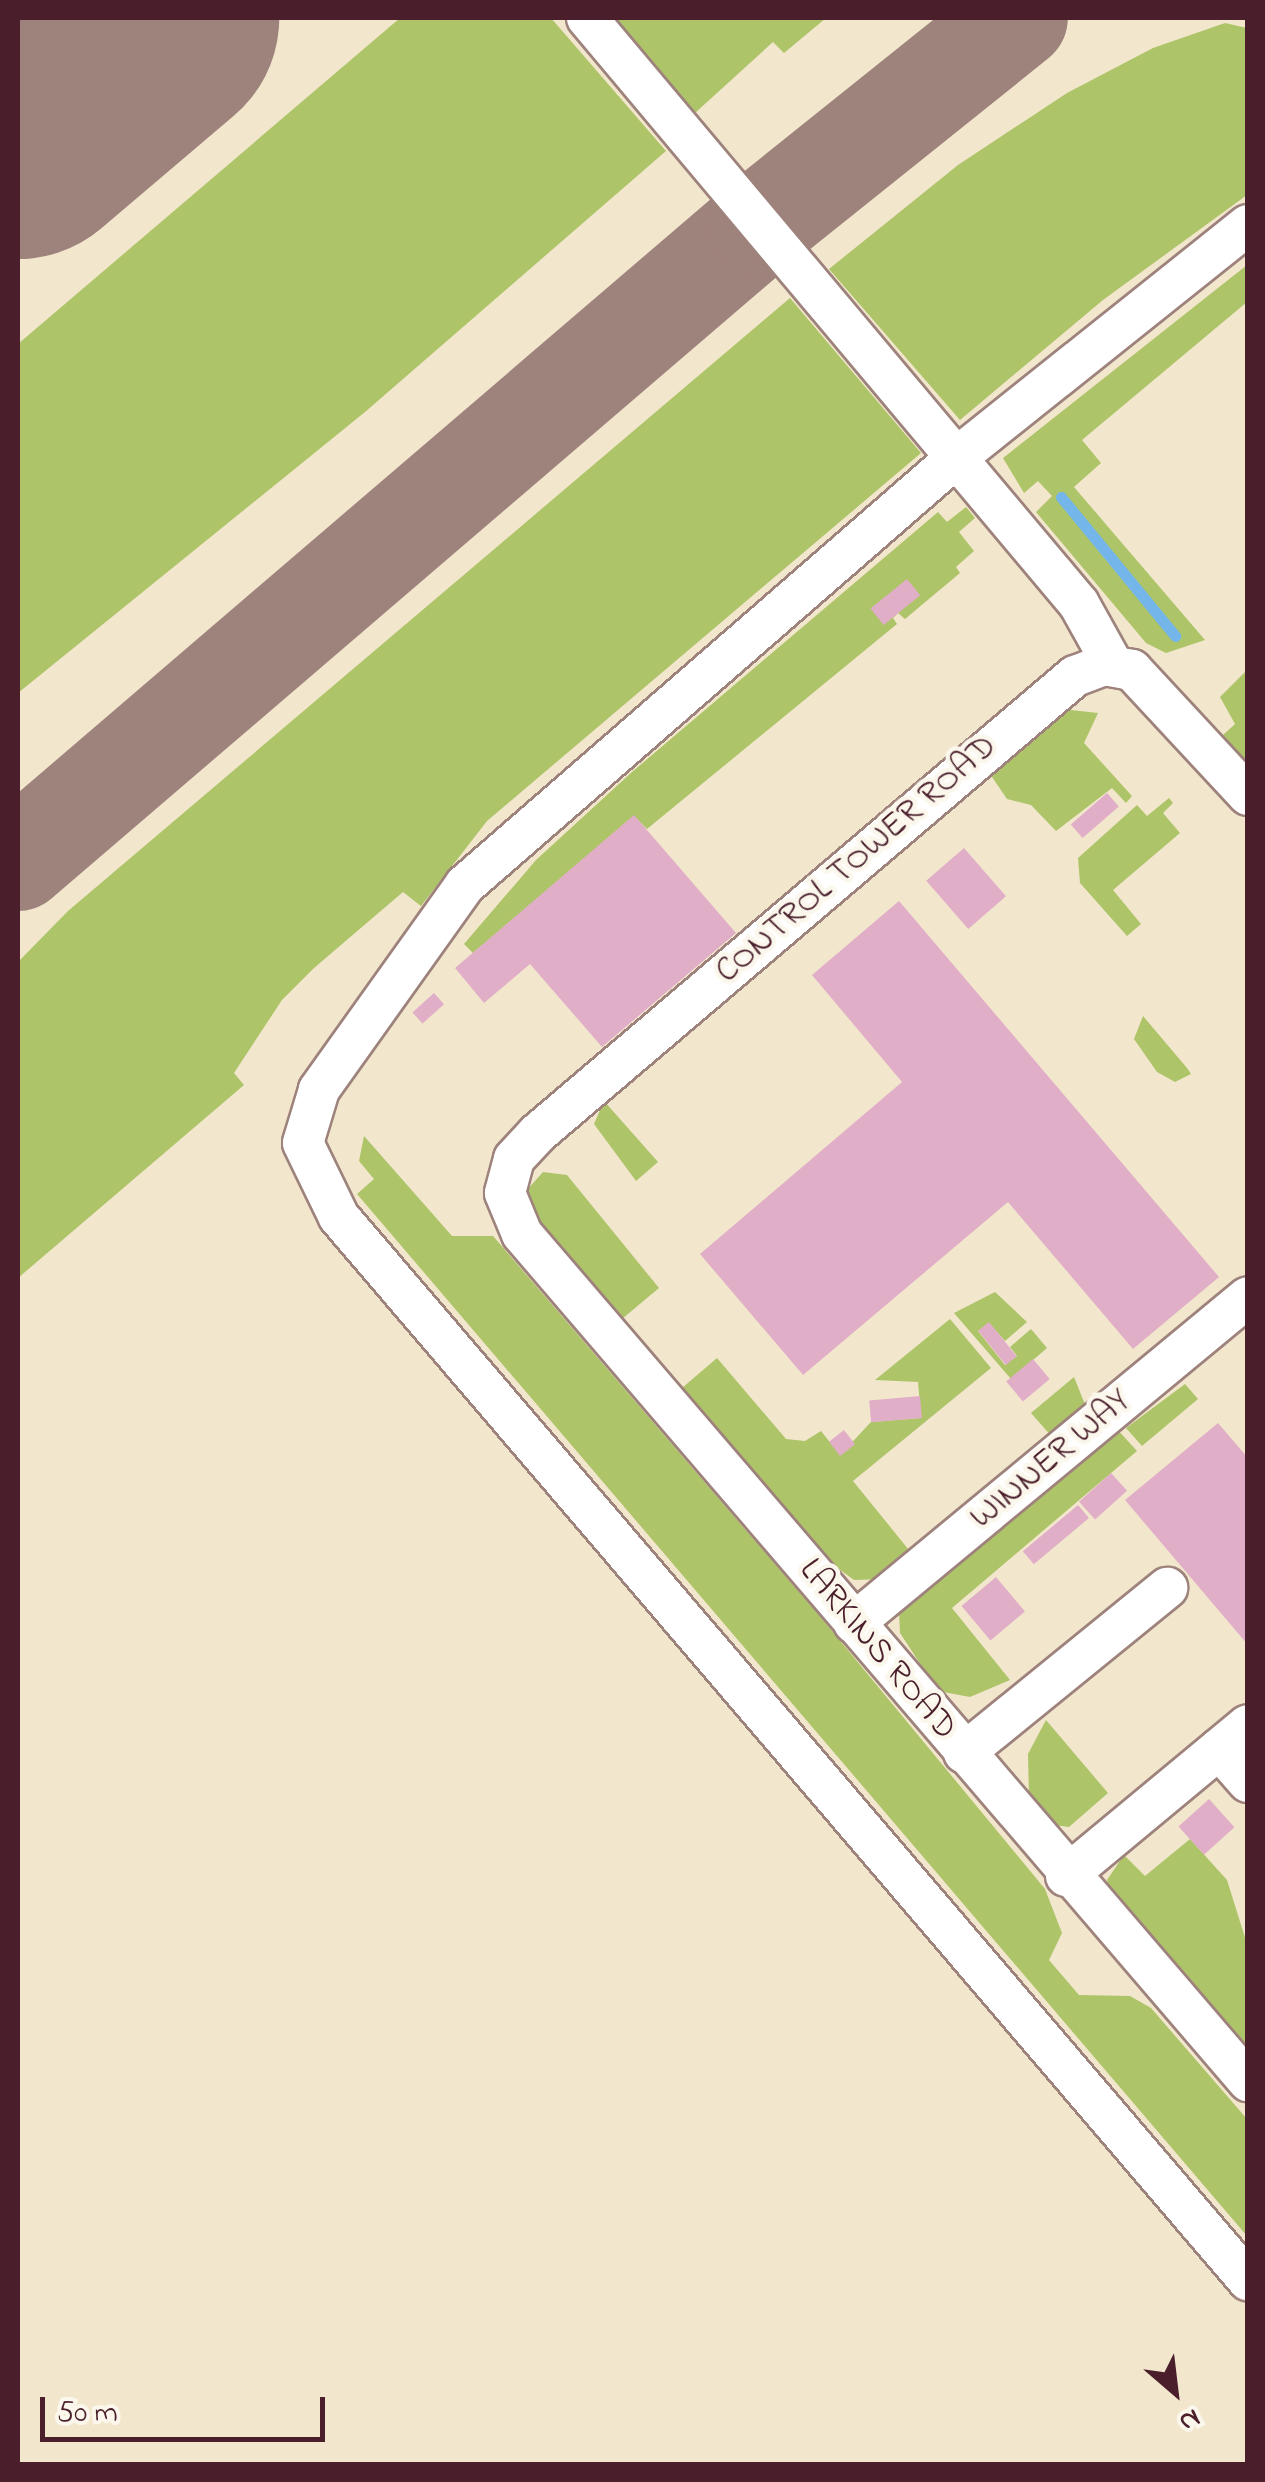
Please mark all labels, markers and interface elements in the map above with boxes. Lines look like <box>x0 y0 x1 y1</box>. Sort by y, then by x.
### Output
street label: CONTROL TOWER ROAD <box>708 726 1006 994</box>
street label: WINNER WAY <box>962 1381 1140 1539</box>
street label: LARKINS ROAD <box>789 1551 965 1749</box>
north arrow <box>1125 2342 1225 2442</box>
scale bar <box>45 2377 330 2439</box>
text: 50 m <box>57 2392 118 2436</box>
text: N <box>1171 2396 1207 2441</box>

